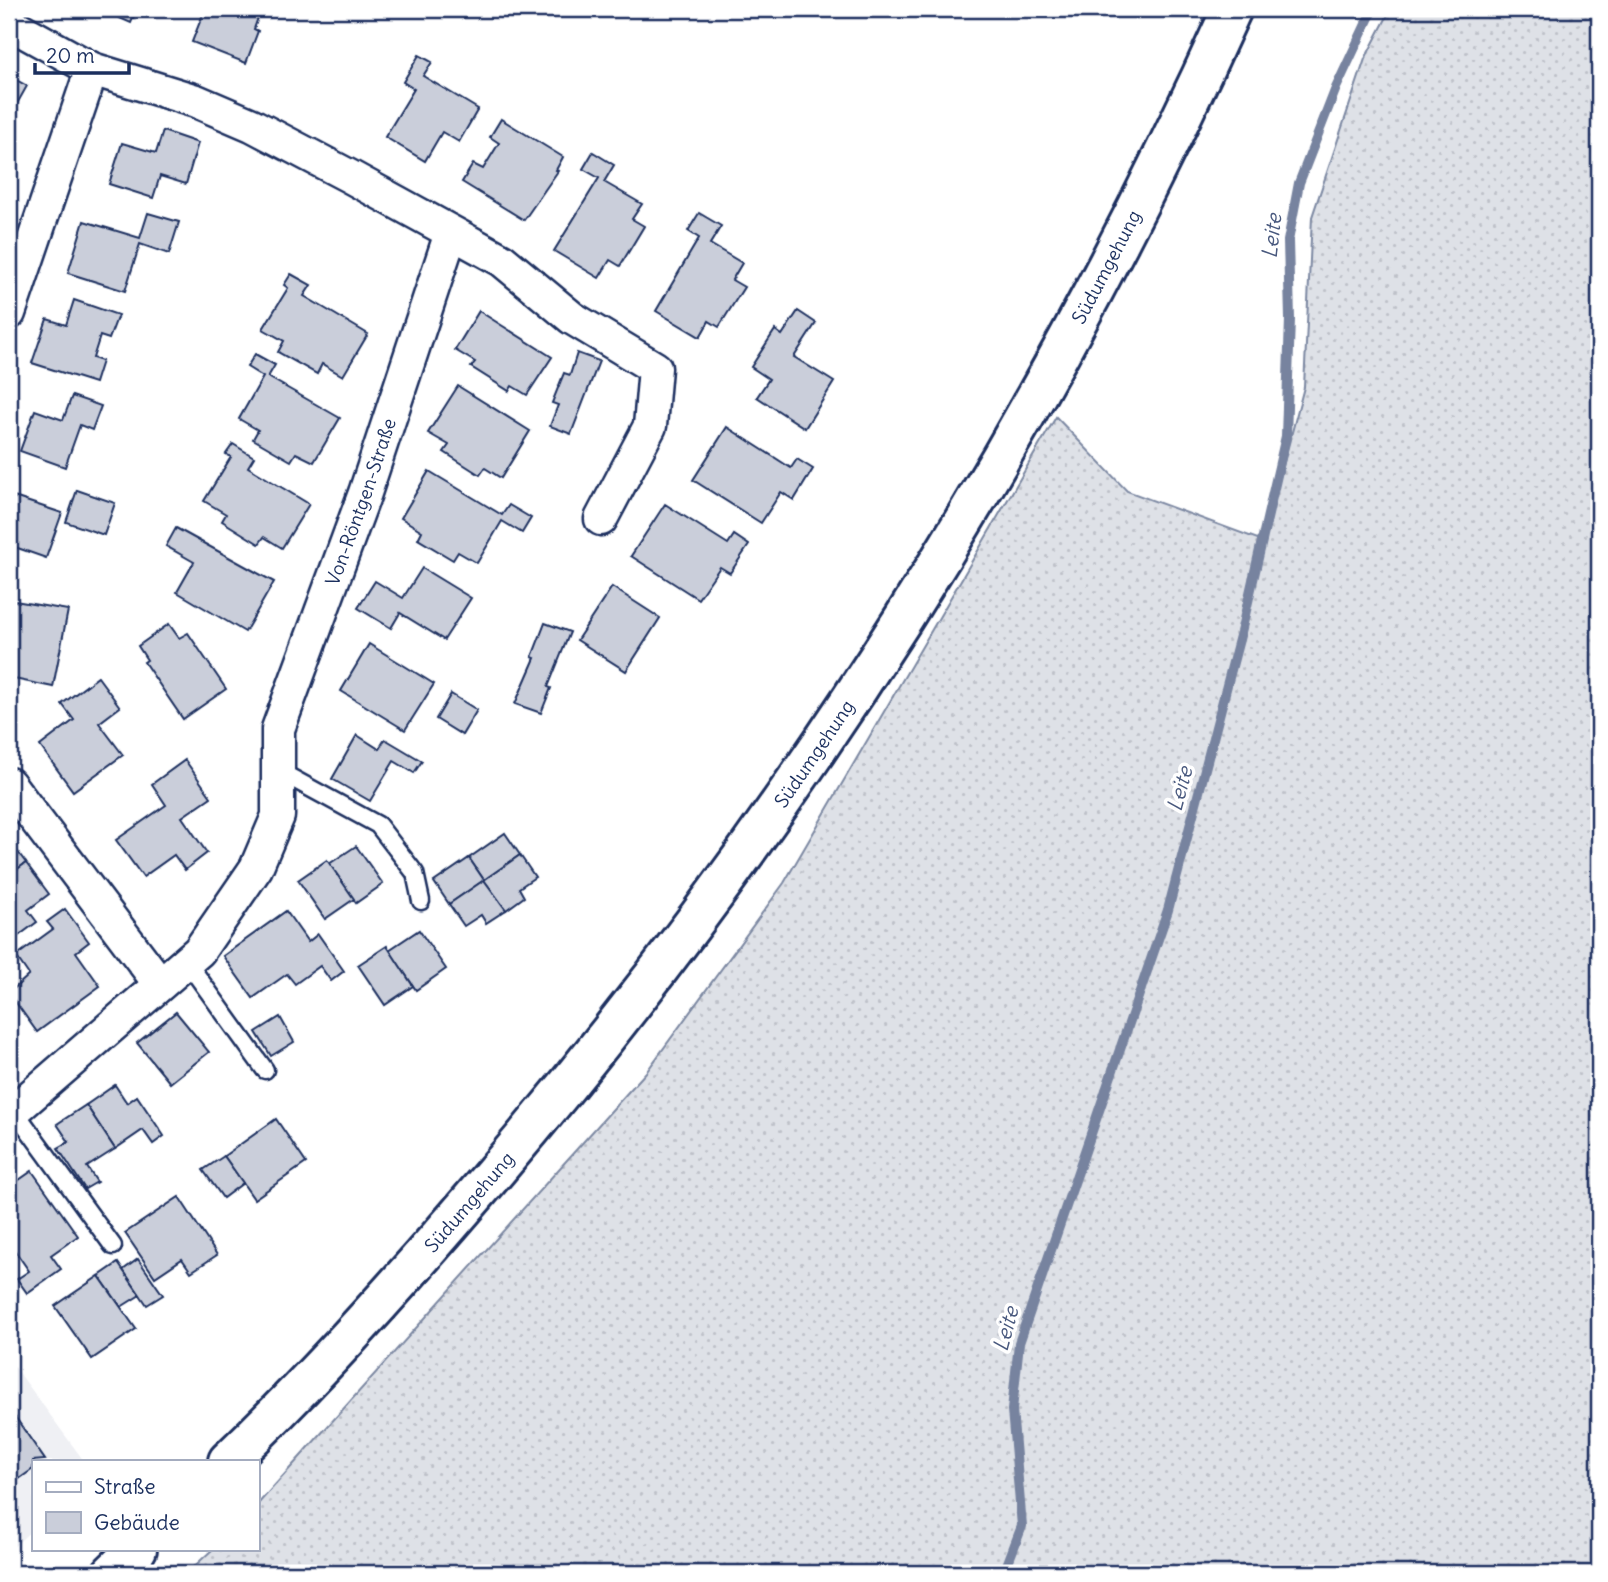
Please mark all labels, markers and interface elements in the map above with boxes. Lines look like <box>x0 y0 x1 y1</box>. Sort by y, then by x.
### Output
scale bar <box>35 32 130 76</box>
text: 20 m <box>46 42 95 69</box>
street label: Südumgehung <box>1066 206 1146 328</box>
water label: Leite <box>1256 211 1287 260</box>
street label: Von-Röntgen-Straße <box>320 415 401 589</box>
street label: Südumgehung <box>769 695 859 812</box>
water label: Leite <box>1161 762 1199 814</box>
street label: Südumgehung <box>419 1147 519 1257</box>
water label: Leite <box>987 1302 1025 1354</box>
legend <box>32 1460 259 1550</box>
text: Straße <box>94 1473 155 1500</box>
text: Gebäude <box>94 1509 180 1536</box>

